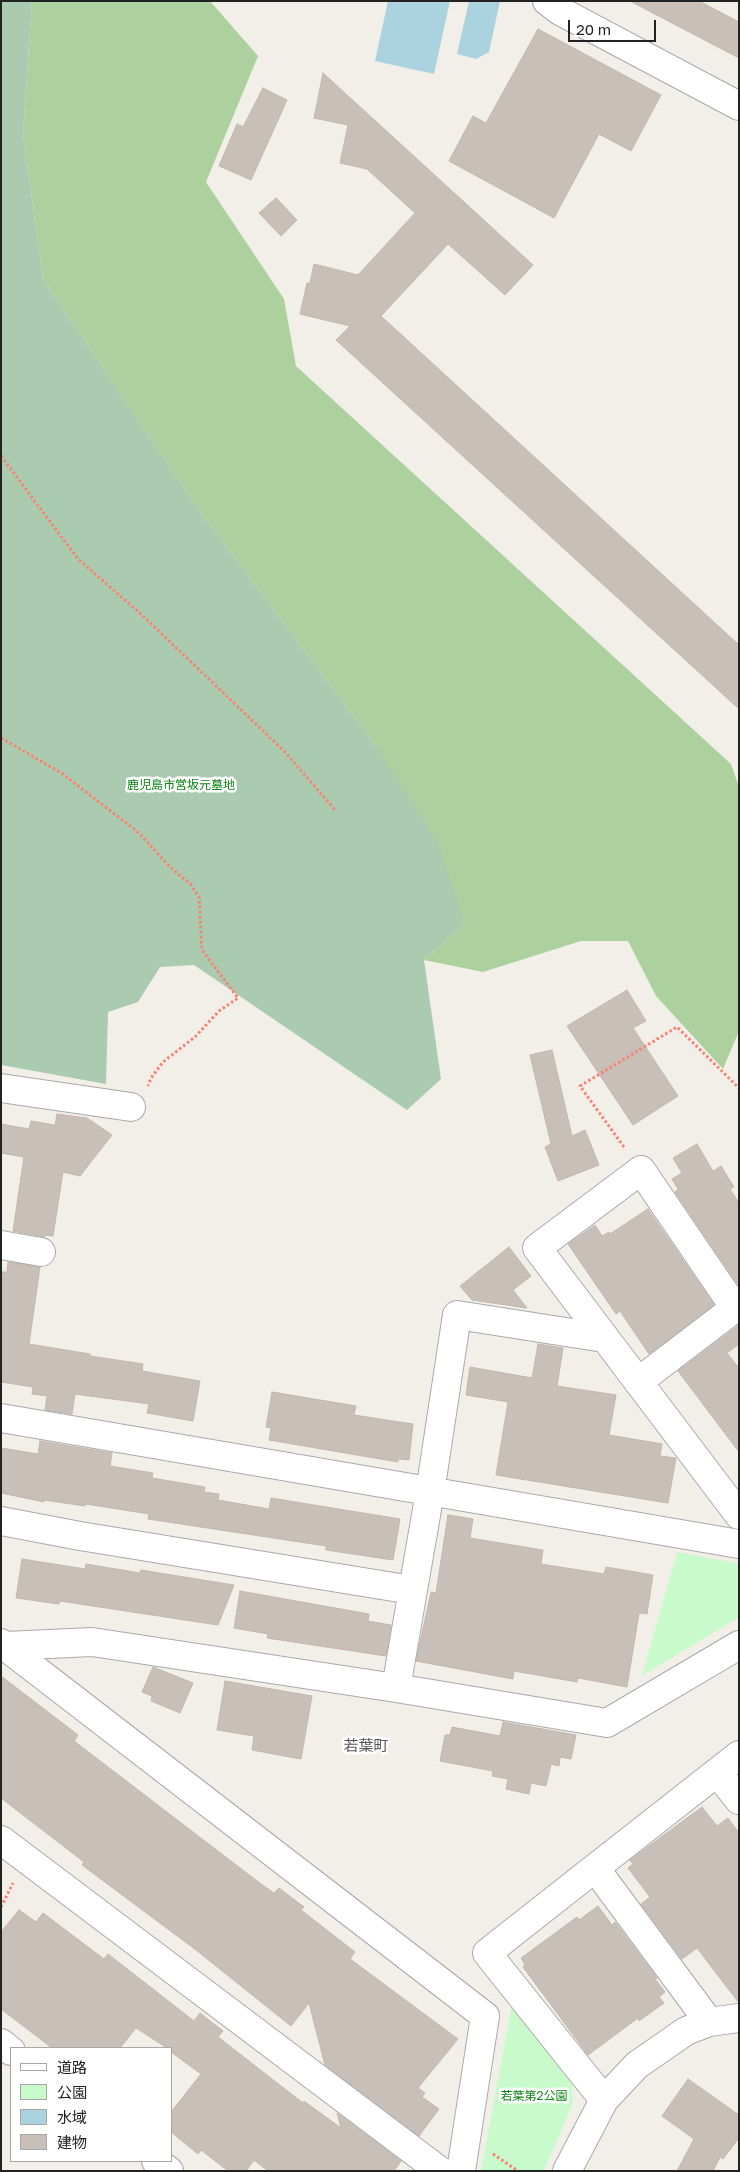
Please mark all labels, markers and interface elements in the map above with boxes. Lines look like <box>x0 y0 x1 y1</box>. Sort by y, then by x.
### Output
scale bar <box>570 10 658 42</box>
text: 20 m <box>576 20 611 38</box>
park label: 鹿児島市営坂元墓地 <box>127 778 235 792</box>
district label: 若葉町 <box>344 1737 388 1755</box>
legend <box>10 2047 172 2162</box>
text: 道路 <box>57 2058 87 2076</box>
text: 公園 <box>57 2083 87 2101</box>
park label: 若葉第2公園 <box>501 2089 567 2103</box>
text: 水域 <box>57 2108 87 2126</box>
text: 建物 <box>57 2133 87 2151</box>

